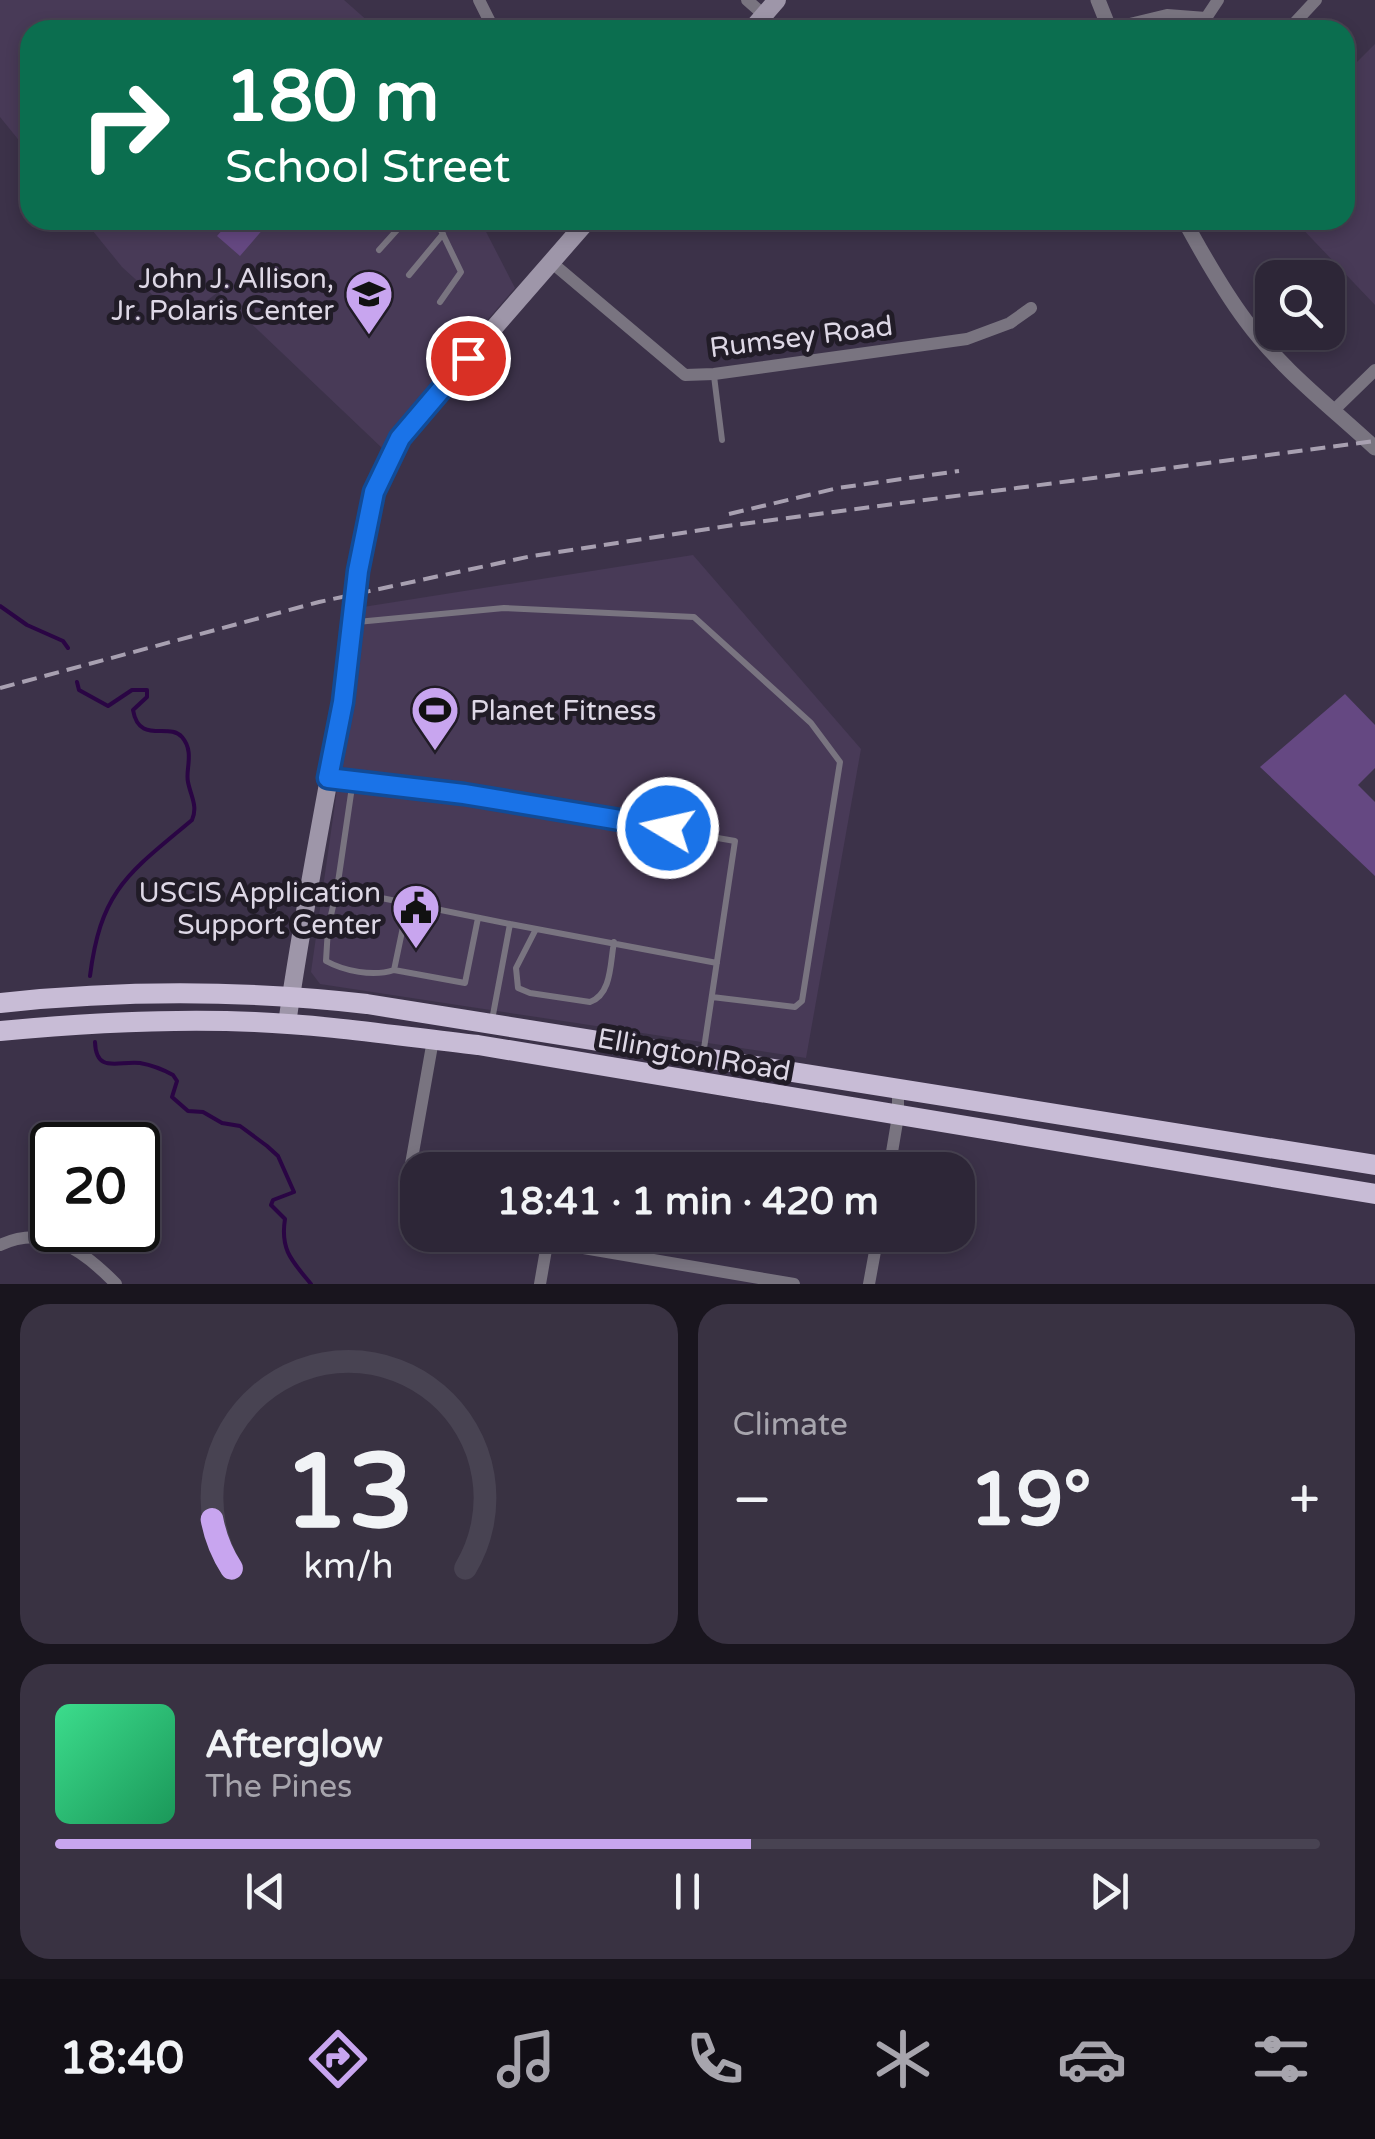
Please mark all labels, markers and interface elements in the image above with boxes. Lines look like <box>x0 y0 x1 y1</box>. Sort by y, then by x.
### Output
text: 180 m <box>225 56 439 140</box>
icon: right <box>60 60 190 190</box>
text: School Street <box>225 141 510 195</box>
map controls <box>1255 260 1345 350</box>
button: search <box>1255 260 1345 350</box>
place label: John J. Allison, Jr. Polaris Center <box>111 262 334 328</box>
school or university icon: John J. Allison, Jr. Polaris Center <box>343 268 395 336</box>
street label: Rumsey Road <box>707 309 895 365</box>
pin <box>426 316 511 401</box>
icon: arrive <box>441 331 496 386</box>
sports icon: Planet Fitness <box>409 684 461 752</box>
place label: Planet Fitness <box>470 694 656 728</box>
position arrow <box>616 776 720 880</box>
place label: USCIS Application Support Center <box>138 876 381 942</box>
public building icon: USCIS Application Support Center <box>390 882 442 950</box>
street label: Ellington Road <box>594 1021 793 1089</box>
speed limit sign: 20 <box>30 1122 160 1252</box>
text: 18:41 · 1 min · 420 m <box>496 1179 879 1225</box>
text: Climate <box>733 1406 848 1444</box>
text: 13 <box>283 1431 414 1556</box>
text: 19° <box>969 1455 1092 1545</box>
text: − <box>733 1468 772 1534</box>
text: + <box>1289 1468 1320 1534</box>
text: km/h <box>304 1545 394 1588</box>
text: Afterglow <box>205 1722 383 1768</box>
text: The Pines <box>205 1768 352 1806</box>
icon: previous <box>238 1864 293 1919</box>
icon: pause <box>660 1864 715 1919</box>
icon: next <box>1082 1864 1137 1919</box>
icon: directions <box>303 2024 373 2094</box>
icon: music <box>491 2024 561 2094</box>
icon: phone <box>680 2024 750 2094</box>
icon: climate <box>868 2024 938 2094</box>
icon: car <box>1057 2024 1127 2094</box>
icon: filters <box>1246 2024 1316 2094</box>
text: 18:40 <box>59 2032 184 2086</box>

